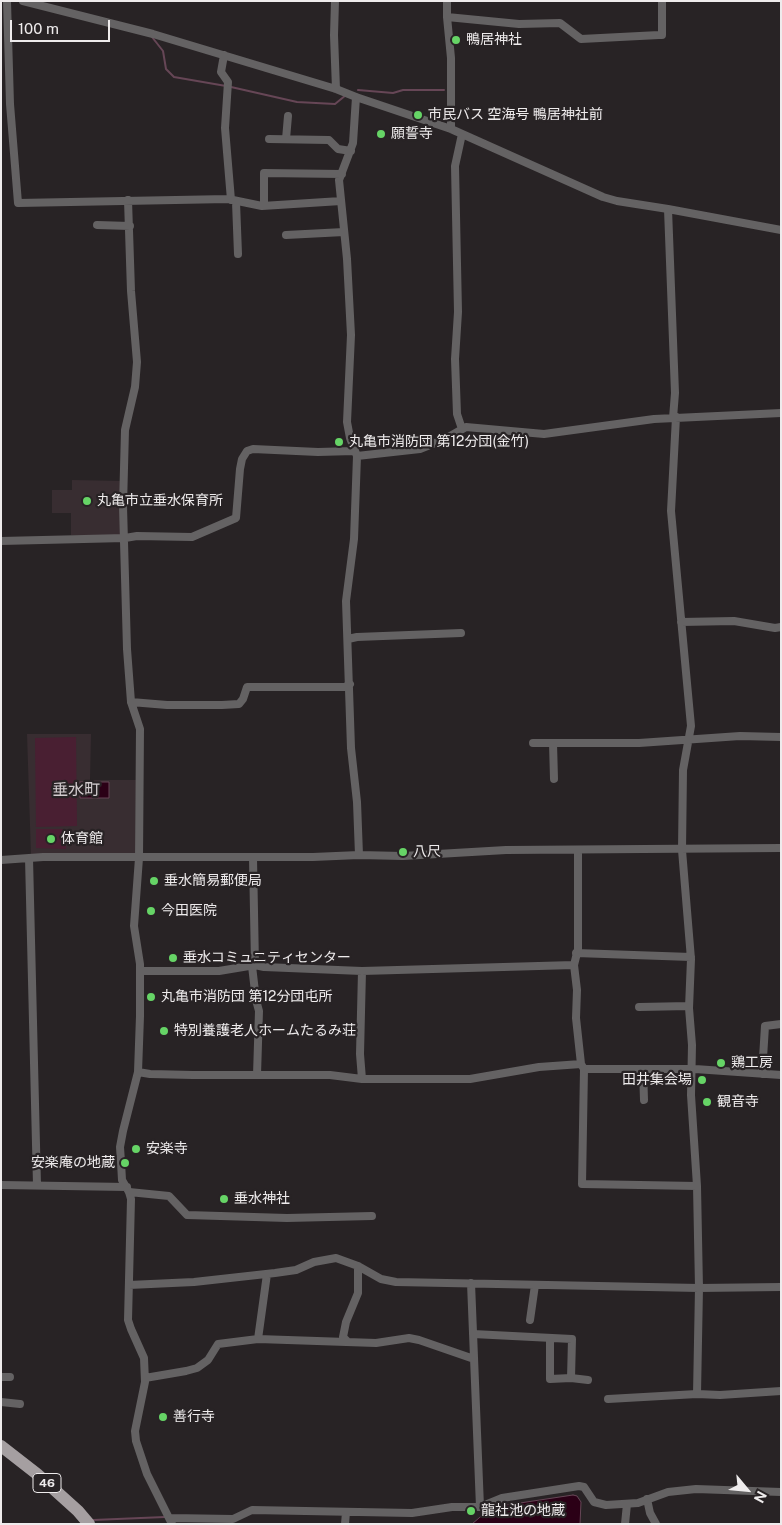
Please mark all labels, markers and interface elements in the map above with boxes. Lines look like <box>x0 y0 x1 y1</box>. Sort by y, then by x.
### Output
scale bar <box>12 10 112 42</box>
text: 100 m <box>18 20 59 37</box>
place label: 鴨居神社 <box>466 32 522 48</box>
marker: 鴨居神社 <box>450 34 462 46</box>
place label: 市民バス 空海号 鴨居神社前 <box>428 107 603 123</box>
marker: 市民バス 空海号 鴨居神社前 <box>412 109 424 121</box>
place label: 願誓寺 <box>391 126 433 142</box>
marker: 願誓寺 <box>375 128 387 140</box>
place label: 丸亀市消防団 第12分団(金竹) <box>349 434 529 450</box>
marker: 丸亀市消防団 第12分団(金竹) <box>333 436 345 448</box>
place label: 丸亀市立垂水保育所 <box>97 493 223 509</box>
marker: 丸亀市立垂水保育所 <box>81 495 93 507</box>
district label: 垂水町 <box>52 780 100 800</box>
place label: 体育館 <box>61 831 103 847</box>
marker: 体育館 <box>45 833 57 845</box>
place label: 八尺 <box>413 844 441 860</box>
marker: 八尺 <box>397 846 409 858</box>
place label: 垂水簡易郵便局 <box>164 873 262 889</box>
marker: 垂水簡易郵便局 <box>148 875 160 887</box>
place label: 今田医院 <box>161 903 217 919</box>
marker: 今田医院 <box>145 905 157 917</box>
place label: 垂水コミュニティセンター <box>183 950 351 966</box>
marker: 垂水コミュニティセンター <box>167 952 179 964</box>
place label: 丸亀市消防団 第12分団屯所 <box>161 989 332 1005</box>
marker: 丸亀市消防団 第12分団屯所 <box>145 991 157 1003</box>
place label: 特別養護老人ホームたるみ荘 <box>174 1023 356 1039</box>
marker: 特別養護老人ホームたるみ荘 <box>158 1025 170 1037</box>
place label: 鶏工房 <box>731 1055 773 1071</box>
marker: 鶏工房 <box>715 1057 727 1069</box>
place label: 田井集会場 <box>622 1072 692 1088</box>
marker: 田井集会場 <box>696 1074 708 1086</box>
place label: 観音寺 <box>717 1094 759 1110</box>
marker: 観音寺 <box>701 1096 713 1108</box>
place label: 安楽寺 <box>146 1141 188 1157</box>
marker: 安楽寺 <box>130 1143 142 1155</box>
place label: 安楽庵の地蔵 <box>31 1155 115 1171</box>
marker: 安楽庵の地蔵 <box>119 1157 131 1169</box>
place label: 垂水神社 <box>234 1191 290 1207</box>
marker: 垂水神社 <box>218 1193 230 1205</box>
place label: 善行寺 <box>173 1409 215 1425</box>
marker: 善行寺 <box>157 1411 169 1423</box>
north arrow <box>722 1465 772 1515</box>
road number: 46 <box>33 1474 61 1492</box>
text: N <box>751 1488 770 1506</box>
place label: 龍社池の地蔵 <box>481 1503 565 1519</box>
marker: 龍社池の地蔵 <box>465 1505 477 1517</box>

